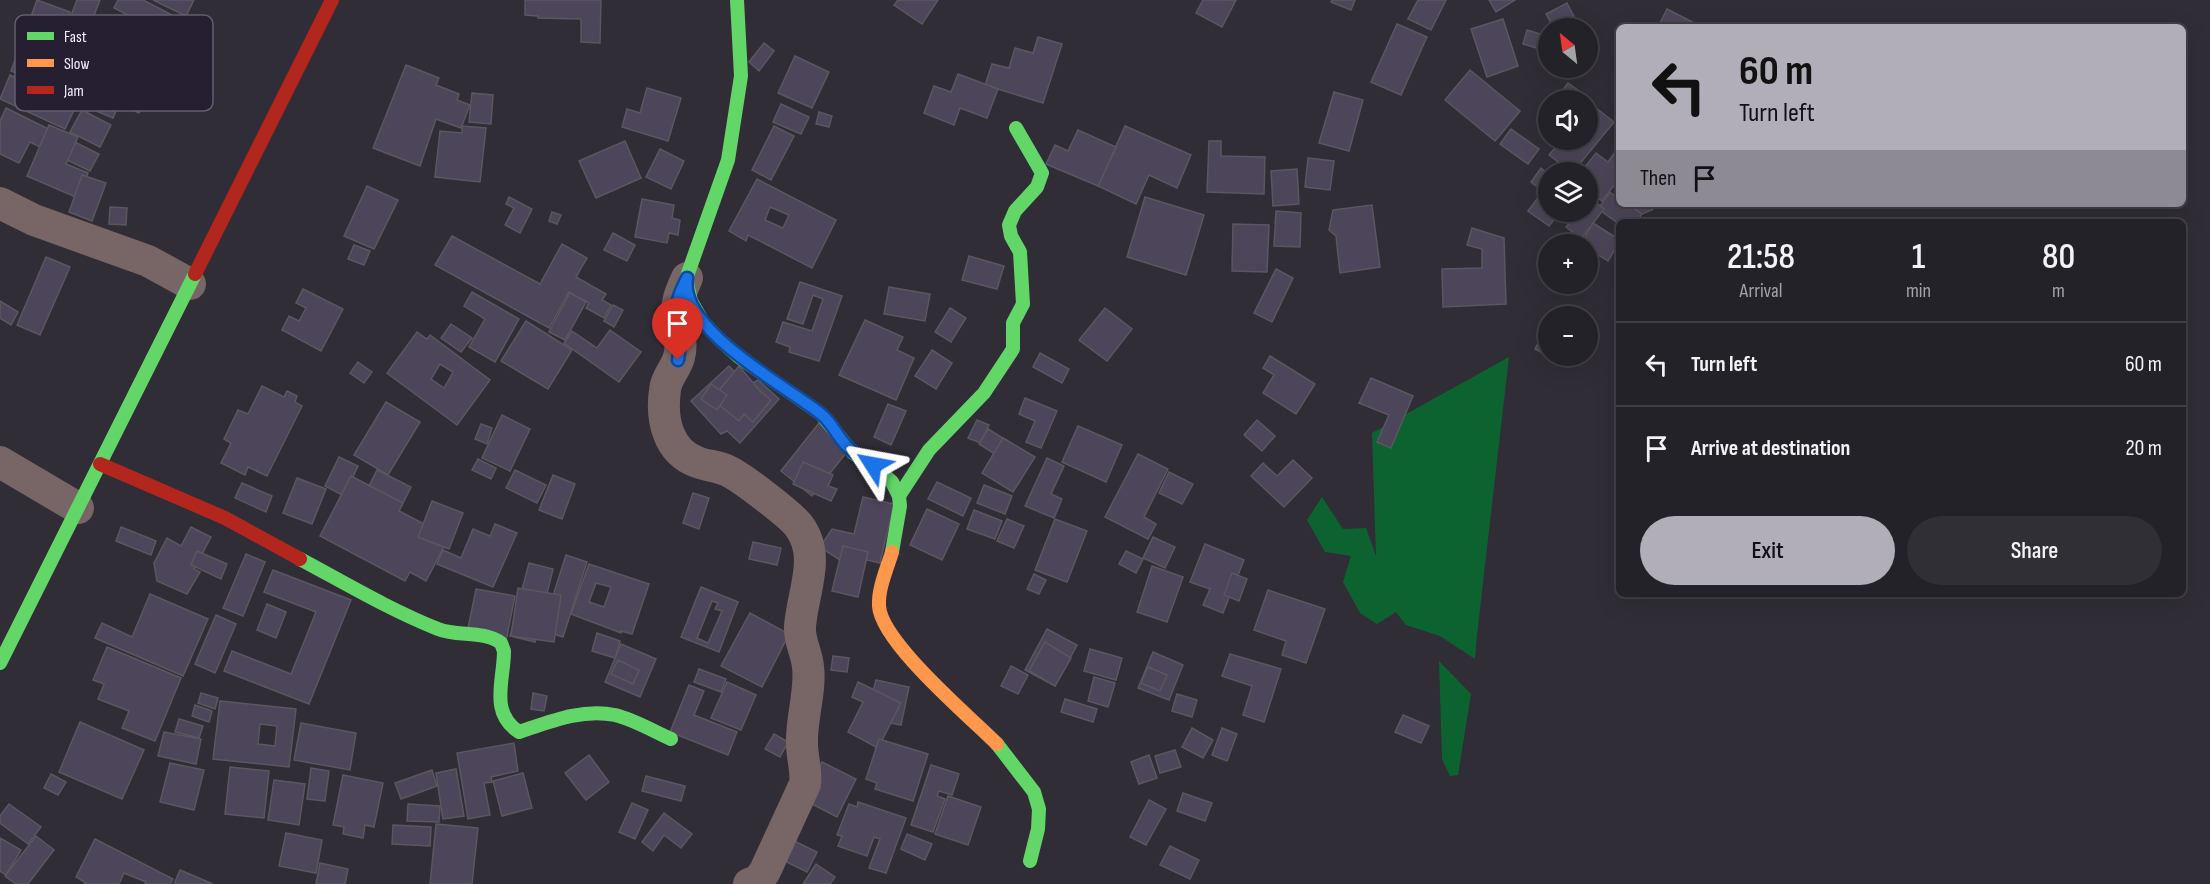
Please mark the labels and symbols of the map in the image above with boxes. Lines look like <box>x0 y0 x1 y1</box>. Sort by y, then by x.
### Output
legend <box>15 15 213 111</box>
north arrow <box>1538 18 1598 78</box>
text: Fast <box>64 28 87 47</box>
text: Slow <box>64 55 89 74</box>
text: Jam <box>63 82 84 101</box>
pin <box>652 298 703 360</box>
position arrow <box>841 433 905 497</box>

